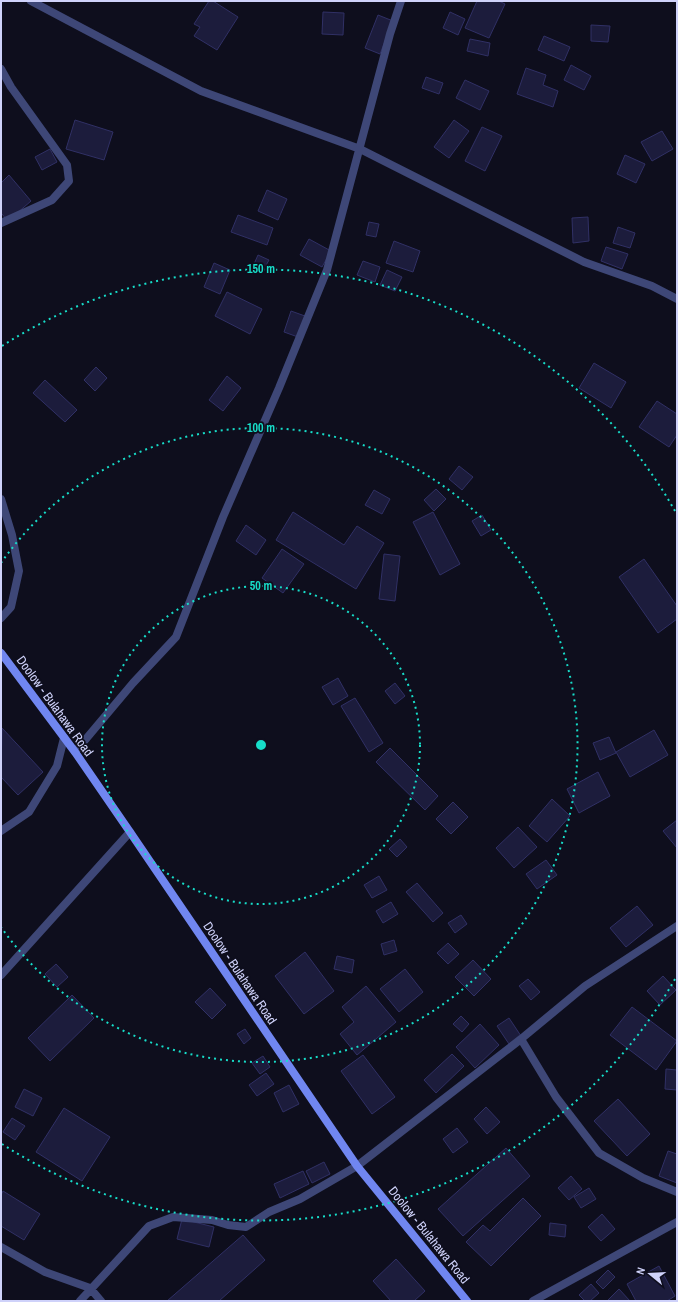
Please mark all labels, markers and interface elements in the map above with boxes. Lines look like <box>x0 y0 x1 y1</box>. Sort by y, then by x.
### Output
text: 150 m <box>247 261 275 277</box>
text: 100 m <box>247 420 275 436</box>
text: 50 m <box>250 578 272 594</box>
street label: Doolow - Bulahawa Road <box>13 652 97 760</box>
centre of rings <box>254 738 268 752</box>
street label: Doolow - Bulahawa Road <box>199 918 281 1028</box>
street label: Doolow - Bulahawa Road <box>385 1183 473 1287</box>
north arrow <box>630 1254 670 1294</box>
text: N <box>633 1266 648 1276</box>

